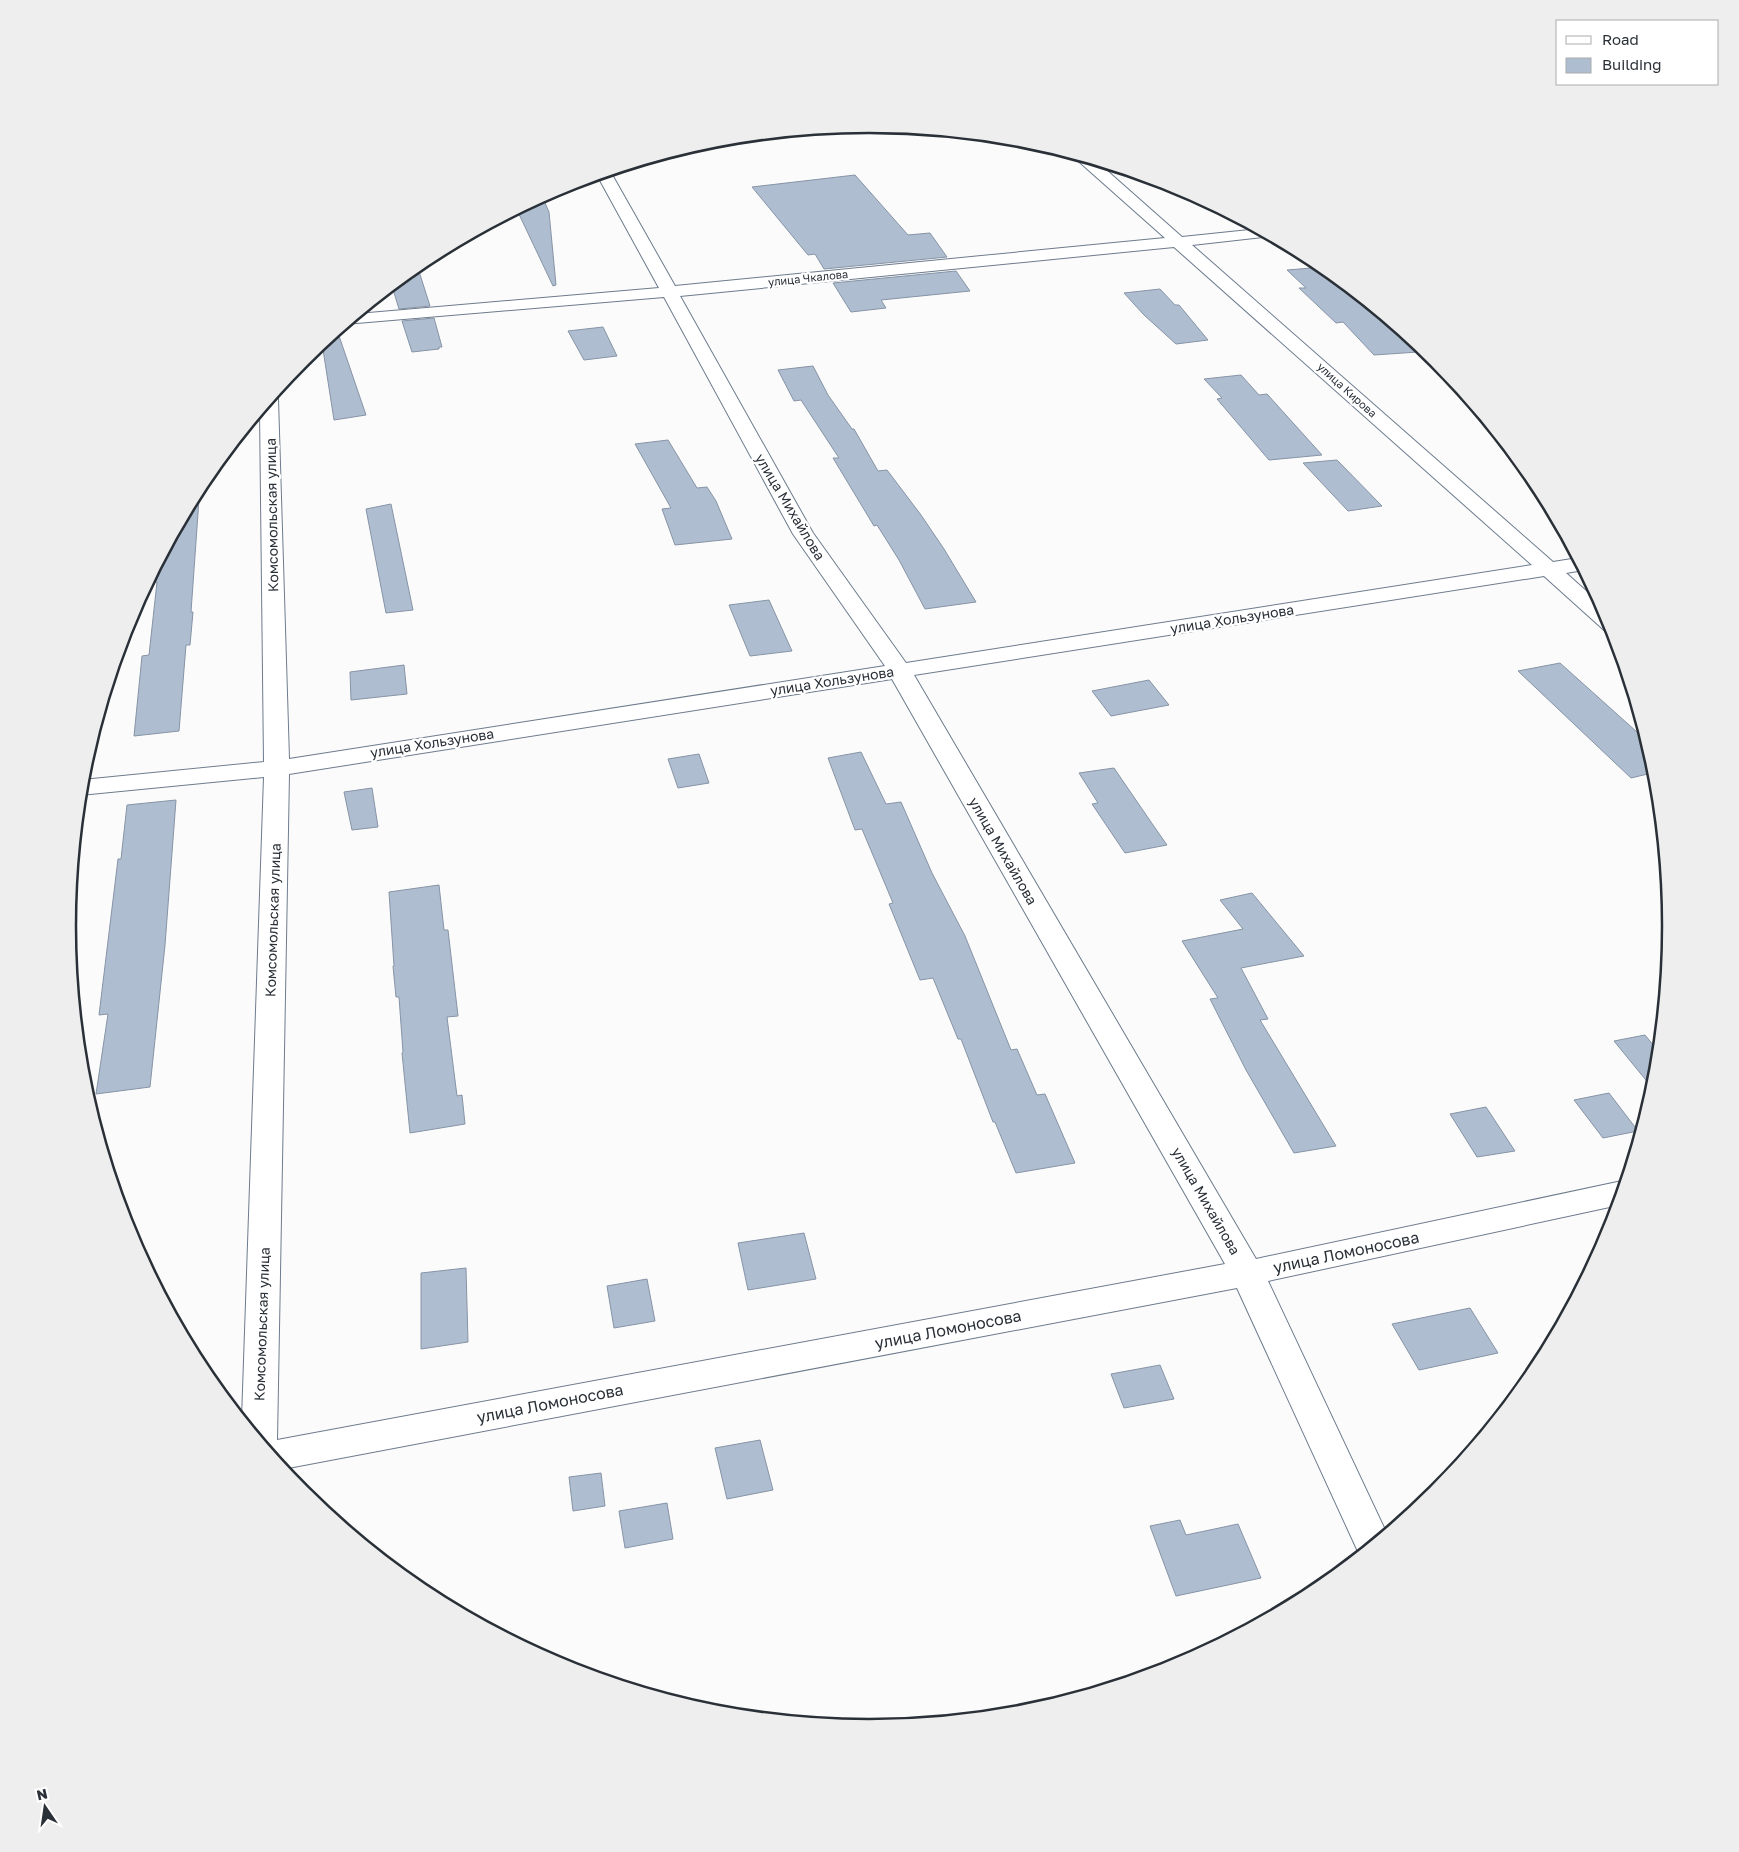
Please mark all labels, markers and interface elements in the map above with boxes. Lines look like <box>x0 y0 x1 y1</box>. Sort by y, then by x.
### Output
legend <box>1556 20 1719 85</box>
text: Road <box>1602 30 1639 48</box>
text: Building <box>1602 55 1662 73</box>
street label: улица Чкалова <box>767 267 849 288</box>
street label: улица Кирова <box>1315 360 1380 420</box>
street label: Комсомольская улица <box>262 438 281 592</box>
street label: улица Михайлова <box>752 450 829 563</box>
street label: улица Хользунова <box>1169 600 1295 637</box>
street label: улица Хользунова <box>769 662 895 699</box>
street label: улица Хользунова <box>369 724 495 761</box>
street label: улица Михайлова <box>966 794 1041 908</box>
street label: Комсомольская улица <box>261 843 284 997</box>
street label: улица Михайлова <box>1169 1144 1244 1258</box>
street label: улица Ломоносова <box>1271 1227 1421 1277</box>
street label: Комсомольская улица <box>250 1247 273 1401</box>
street label: улица Ломоносова <box>873 1305 1023 1353</box>
street label: улица Ломоносова <box>475 1379 625 1427</box>
north arrow <box>20 1782 70 1832</box>
text: N <box>35 1784 49 1803</box>

